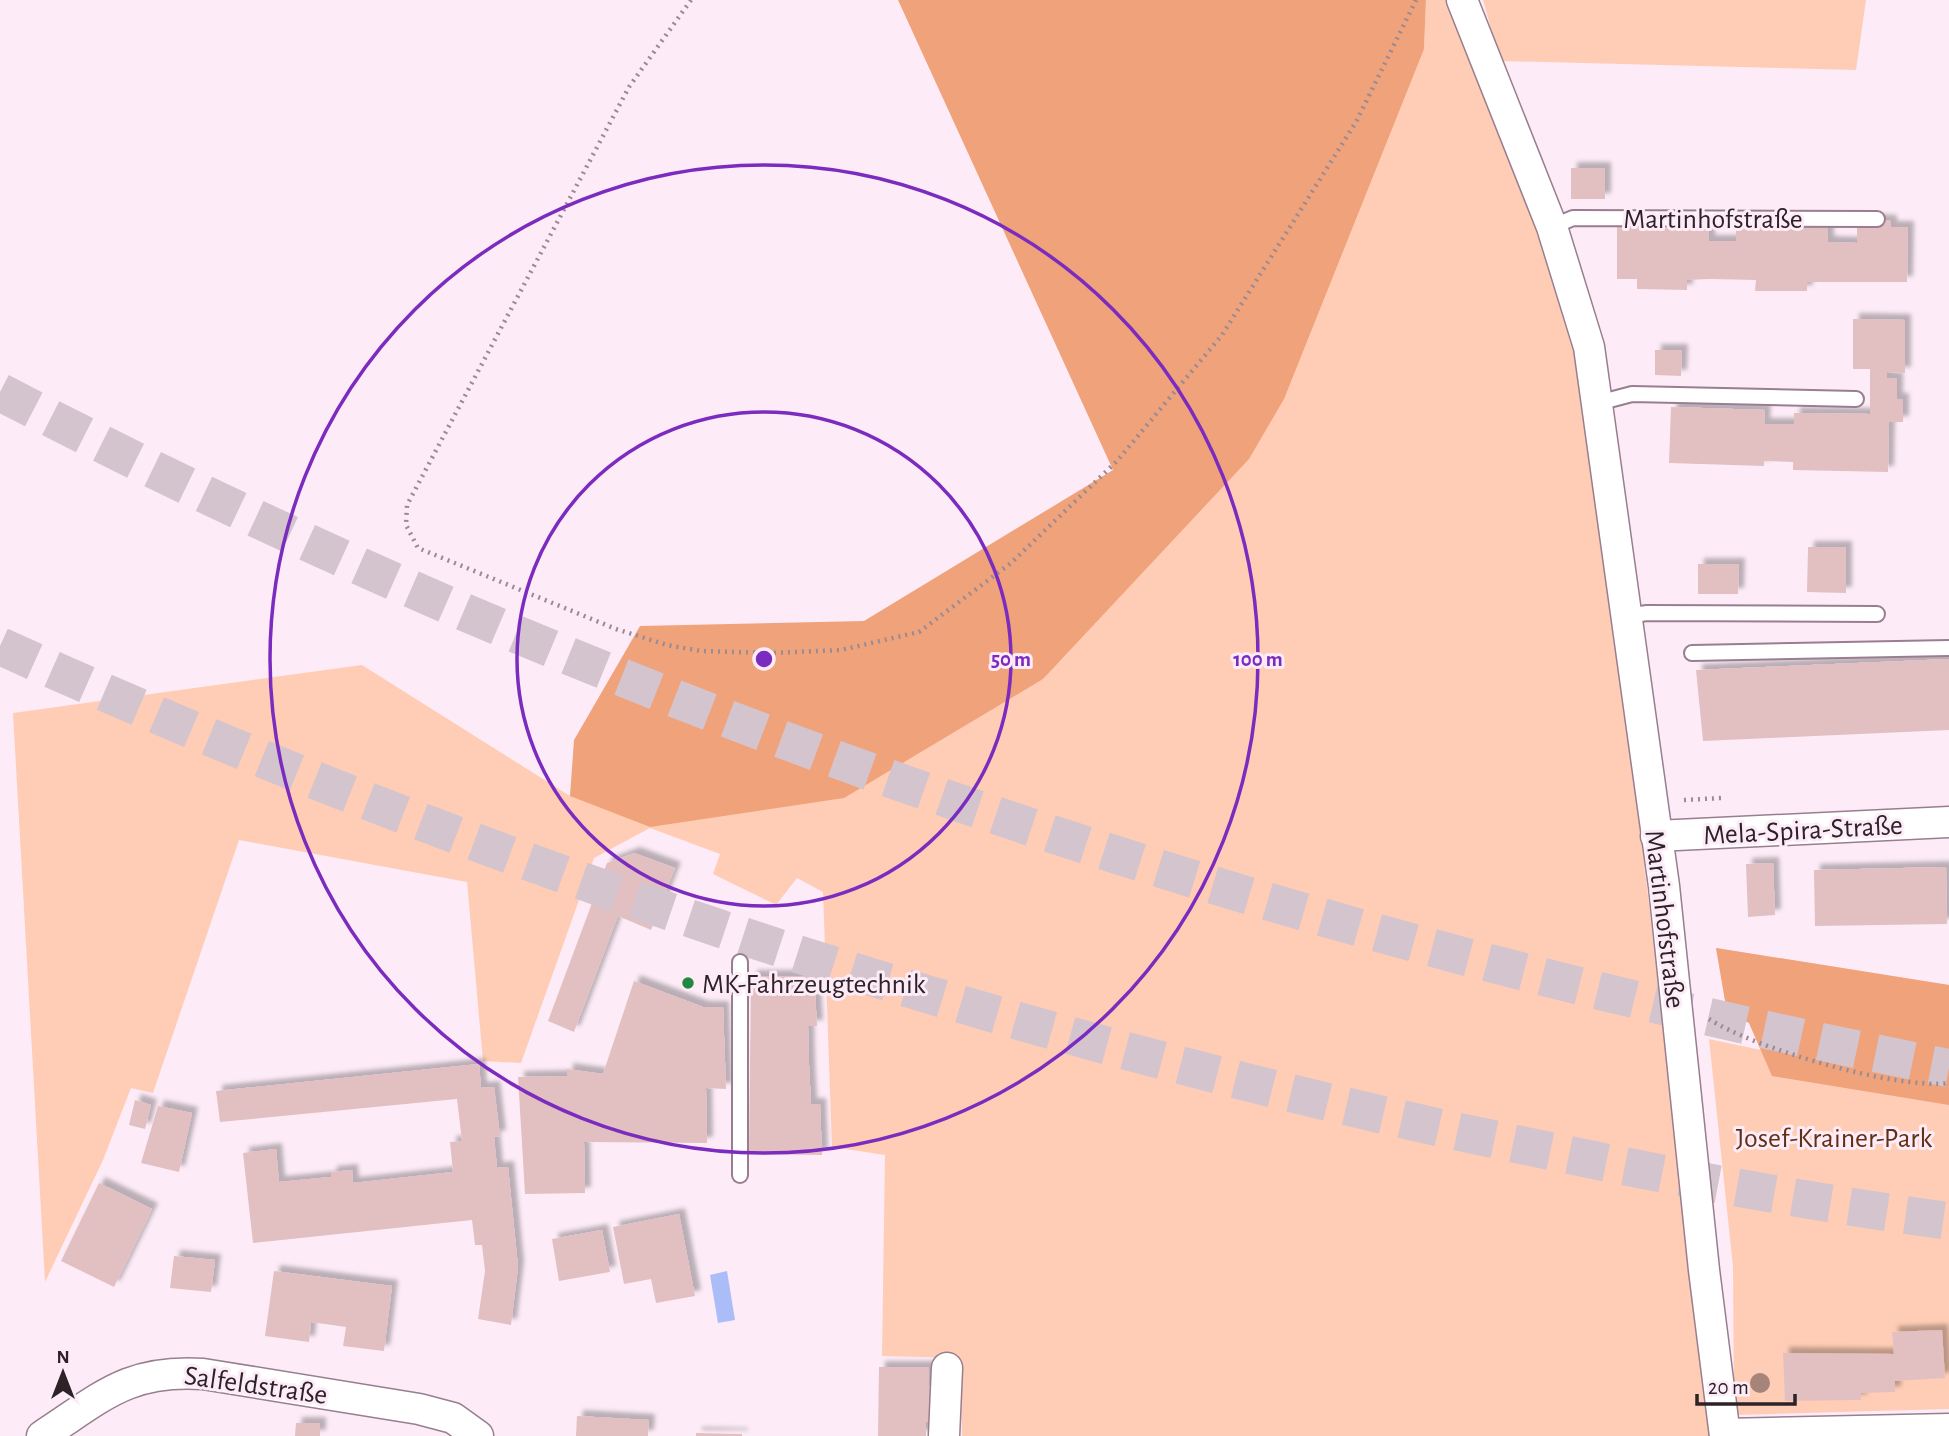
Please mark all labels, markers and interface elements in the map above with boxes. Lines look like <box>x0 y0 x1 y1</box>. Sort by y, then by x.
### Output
street label: Martinhofstraße <box>1623 206 1803 234</box>
centre of rings <box>752 647 776 671</box>
text: 50 m <box>991 649 1031 670</box>
text: 100 m <box>1233 649 1283 670</box>
street label: Mela-Spira-Straße <box>1703 812 1904 850</box>
street label: Martinhofstraße <box>1639 829 1689 1010</box>
place label: MK-Fahrzeugtechnik <box>702 971 926 999</box>
marker: MK-Fahrzeugtechnik <box>680 975 696 991</box>
park label: Josef-Krainer-Park <box>1736 1125 1932 1153</box>
north arrow <box>28 1338 98 1408</box>
text: N <box>56 1348 70 1367</box>
street label: Salfeldstraße <box>182 1362 329 1410</box>
scale bar <box>1697 1362 1795 1406</box>
text: 20 m <box>1708 1377 1749 1398</box>

